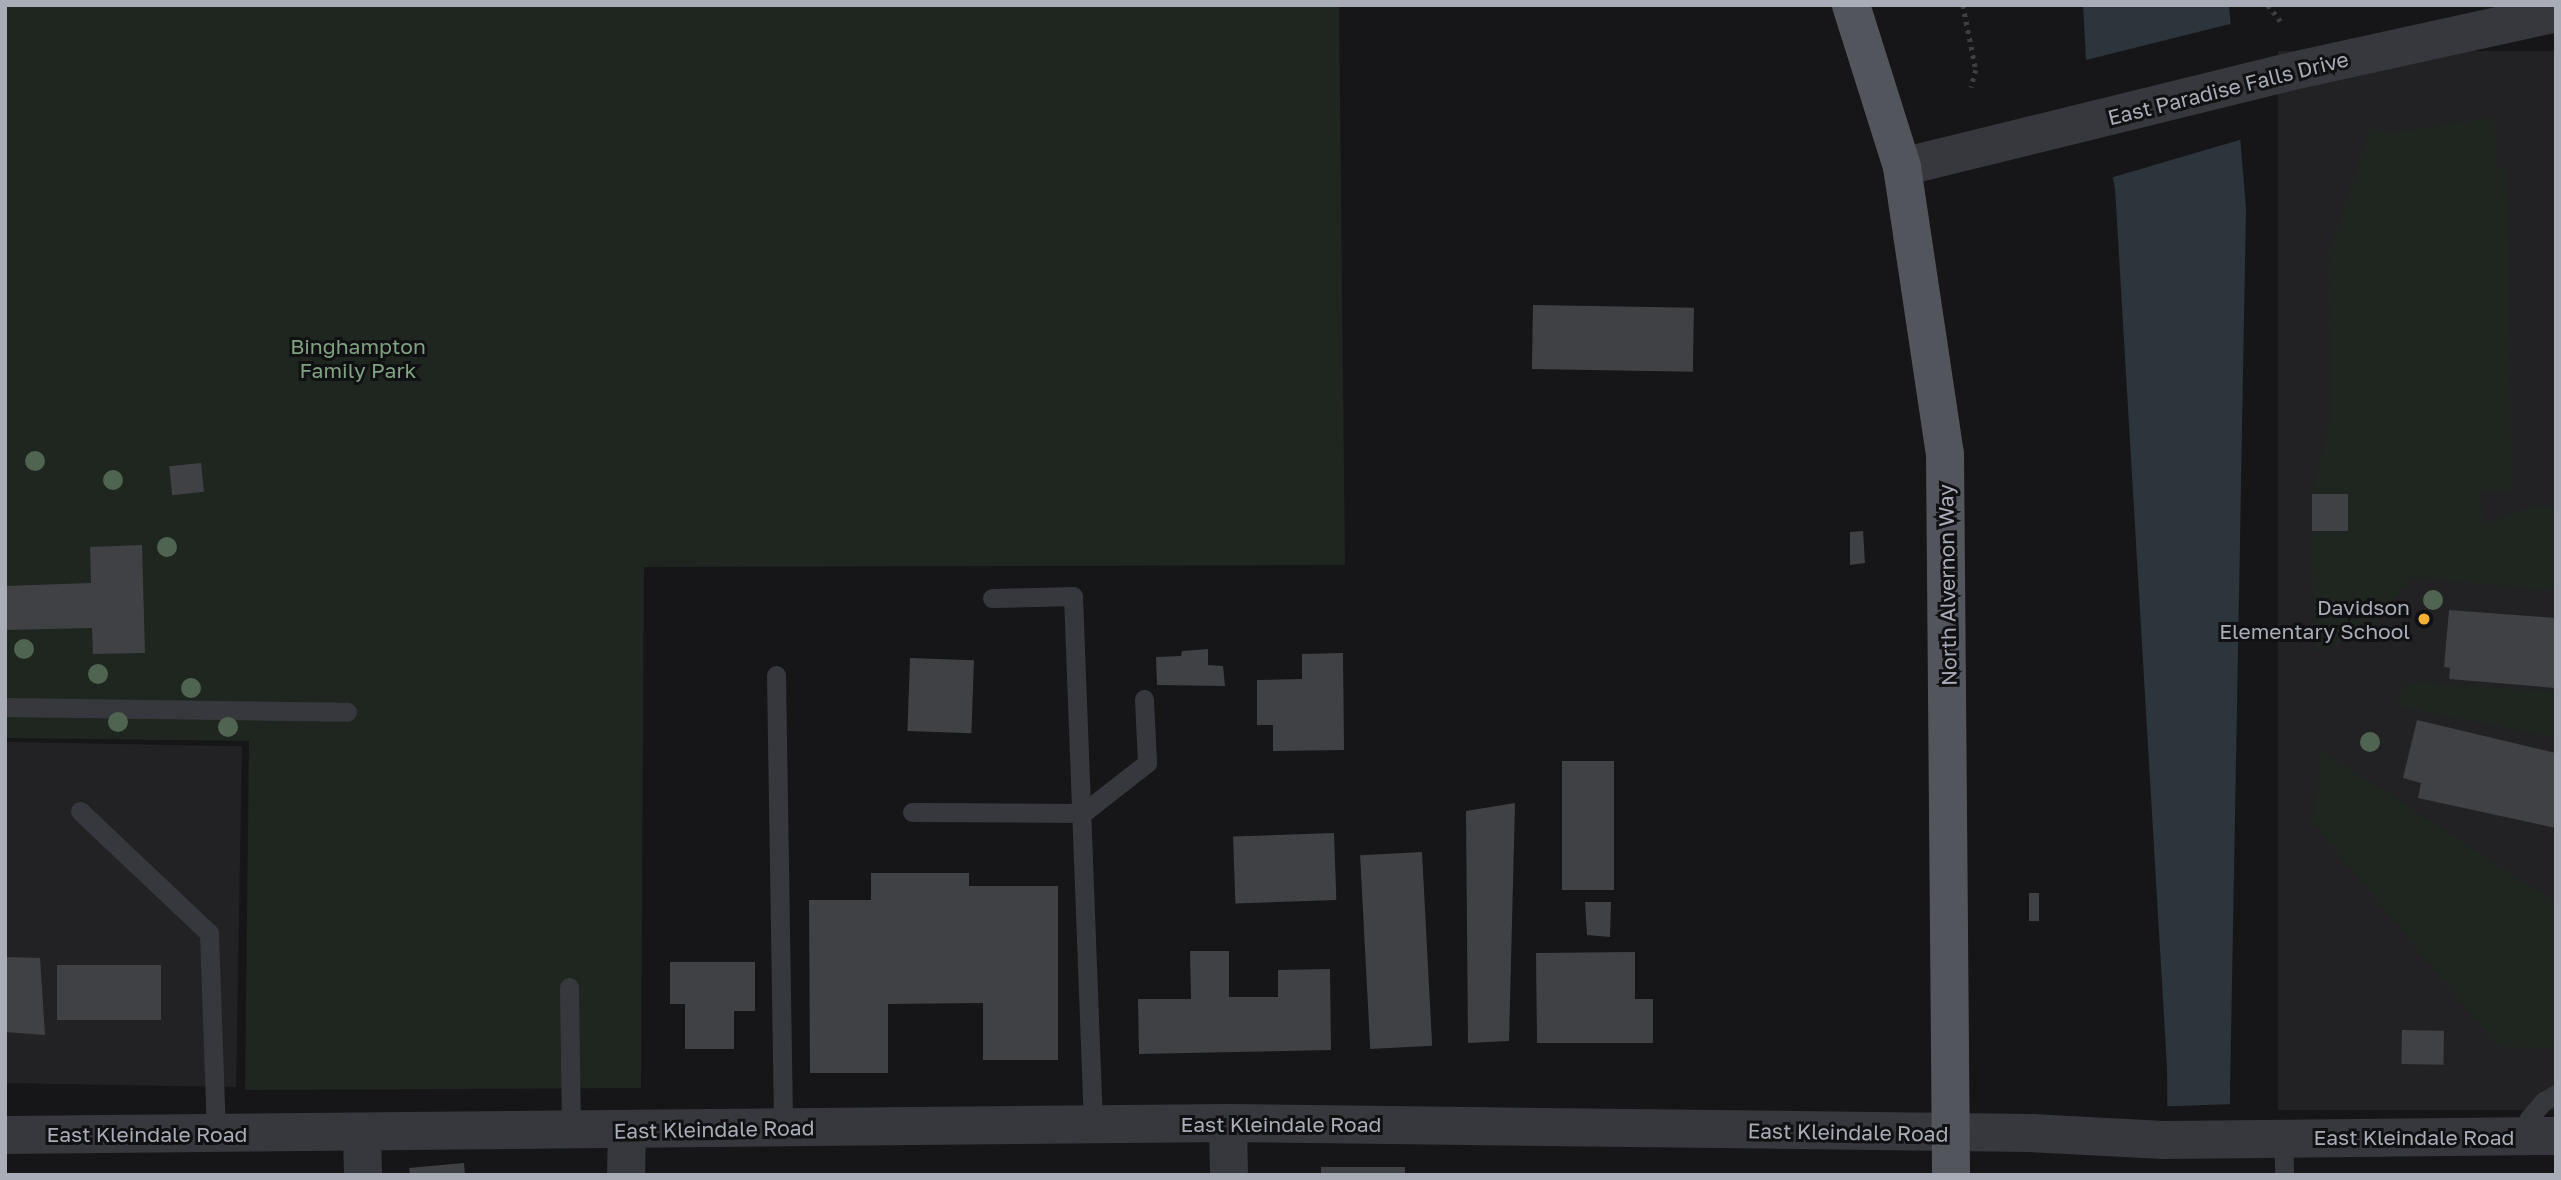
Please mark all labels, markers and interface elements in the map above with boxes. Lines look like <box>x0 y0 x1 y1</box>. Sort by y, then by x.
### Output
street label: East Paradise Falls Drive <box>2105 46 2351 130</box>
park label: Binghampton Family Park <box>290 333 426 383</box>
street label: North Alvernon Way <box>1933 484 1961 686</box>
place label: Davidson Elementary School <box>2219 594 2410 644</box>
marker: Davidson Elementary School <box>2416 611 2432 627</box>
street label: East Kleindale Road <box>1181 1111 1381 1137</box>
street label: East Kleindale Road <box>613 1115 815 1143</box>
street label: East Kleindale Road <box>1747 1118 1949 1146</box>
street label: East Kleindale Road <box>47 1121 247 1147</box>
street label: East Kleindale Road <box>2314 1124 2514 1150</box>

